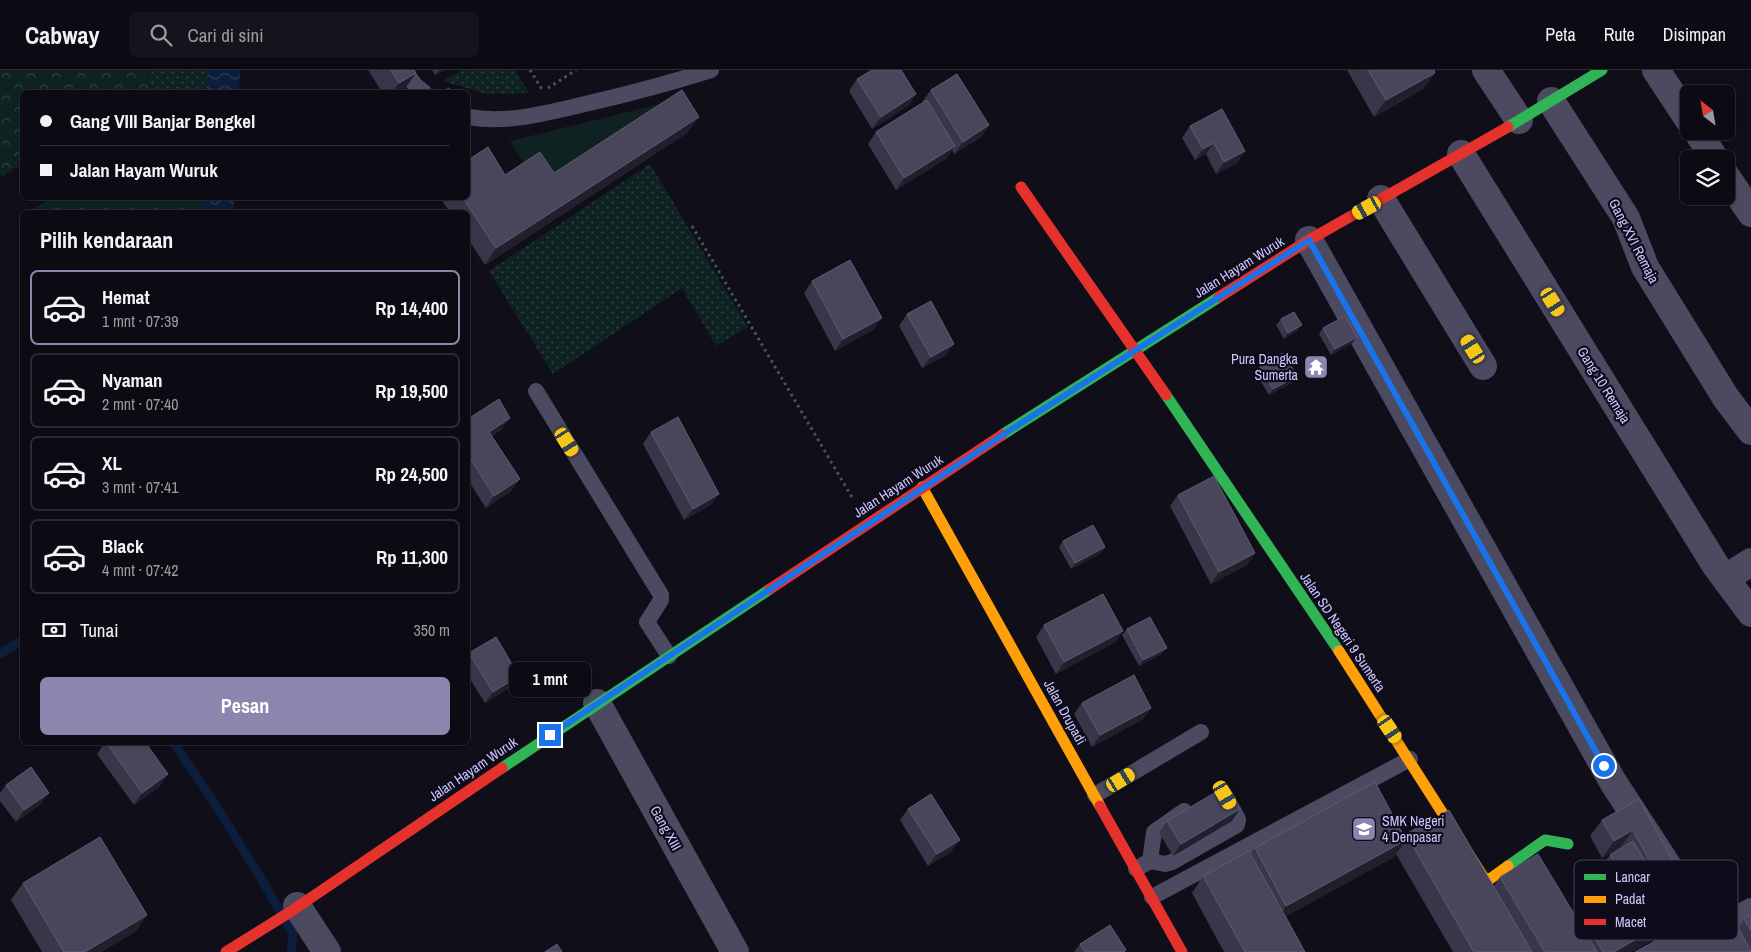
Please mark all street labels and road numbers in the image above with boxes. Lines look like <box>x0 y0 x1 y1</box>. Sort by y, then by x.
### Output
street label: Gang XVI Remaja <box>1605 196 1663 287</box>
street label: Jalan Hayam Wuruk <box>1190 232 1288 302</box>
street label: Gang 10 Remaja <box>1573 343 1635 427</box>
street label: Jalan Hayam Wuruk <box>850 450 946 522</box>
street label: Jalan SD Negeri 9 Sumerta <box>1296 569 1390 696</box>
street label: Jalan Drupadi <box>1040 676 1090 748</box>
street label: Jalan Hayam Wuruk <box>425 733 521 805</box>
street label: Gang XIII <box>646 802 686 854</box>

